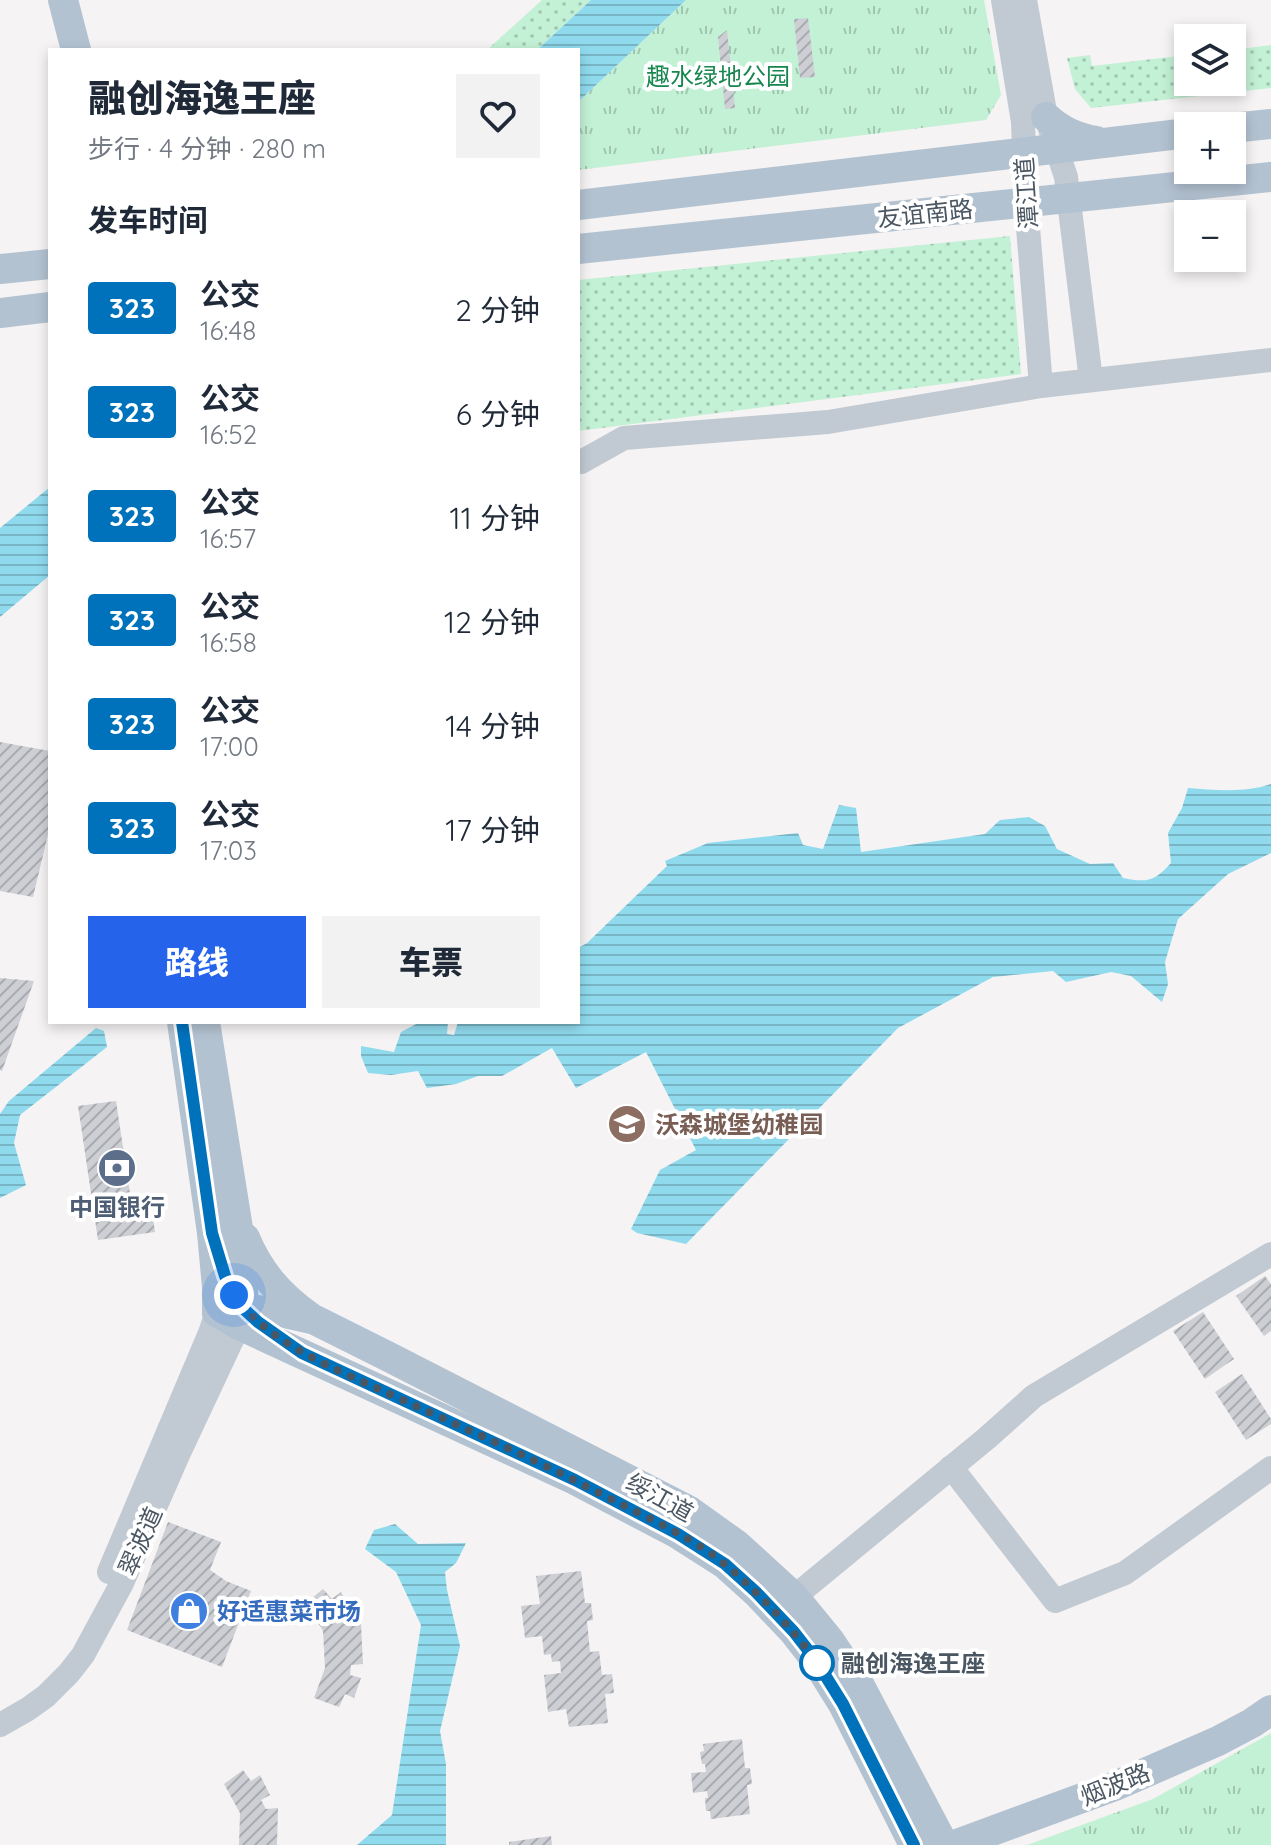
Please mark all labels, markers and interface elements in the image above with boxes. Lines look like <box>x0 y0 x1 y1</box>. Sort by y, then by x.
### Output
map controls <box>1174 24 1246 272</box>
button: layers <box>1174 24 1246 96</box>
park label: 趣水绿地公园 <box>646 61 790 91</box>
text: 融创海逸王座 <box>88 74 316 122</box>
button: heart <box>456 74 540 158</box>
button: + <box>1174 112 1246 184</box>
text: 步行 · 4 分钟 · 280 m <box>88 132 326 165</box>
street label: 潭江道 <box>1009 156 1043 230</box>
street label: 友谊南路 <box>876 193 974 233</box>
button: − <box>1174 200 1246 272</box>
text: 发车时间 <box>88 201 208 239</box>
text: 公交 <box>200 275 260 313</box>
text: 323 <box>109 290 155 325</box>
text: 2 分钟 <box>455 291 540 329</box>
text: 16:48 <box>200 314 256 347</box>
text: 公交 <box>200 379 260 417</box>
text: 323 <box>109 394 155 429</box>
text: 6 分钟 <box>456 395 540 433</box>
text: 16:52 <box>200 418 257 451</box>
text: 公交 <box>200 483 260 521</box>
text: 323 <box>109 498 155 533</box>
text: 11 分钟 <box>450 499 540 537</box>
text: 16:57 <box>200 522 256 555</box>
text: 公交 <box>200 587 260 625</box>
text: 323 <box>109 602 155 637</box>
text: 12 分钟 <box>444 603 540 641</box>
text: 16:58 <box>200 626 257 659</box>
text: 公交 <box>200 691 260 729</box>
text: 323 <box>109 706 155 741</box>
text: 14 分钟 <box>445 707 540 745</box>
text: 17:00 <box>200 730 259 763</box>
text: 公交 <box>200 795 260 833</box>
text: 323 <box>109 810 155 845</box>
text: 17 分钟 <box>445 811 540 849</box>
text: 17:03 <box>200 834 257 867</box>
button: 路线 <box>88 916 306 1008</box>
button: 车票 <box>322 916 540 1008</box>
school or university icon: 沃森城堡幼稚园 <box>606 1103 648 1145</box>
place label: 沃森城堡幼稚园 <box>655 1109 823 1139</box>
bank icon: 中国银行 <box>96 1147 138 1189</box>
place label: 中国银行 <box>69 1192 165 1222</box>
your location <box>214 1275 254 1315</box>
street label: 绥江道 <box>621 1466 699 1528</box>
street label: 翠波道 <box>112 1502 168 1580</box>
shop icon: 好适惠菜市场 <box>168 1590 210 1632</box>
place label: 好适惠菜市场 <box>217 1596 361 1626</box>
marker: 融创海逸王座 <box>800 1646 834 1680</box>
place label: 融创海逸王座 <box>841 1648 985 1678</box>
street label: 烟波路 <box>1076 1757 1154 1811</box>

